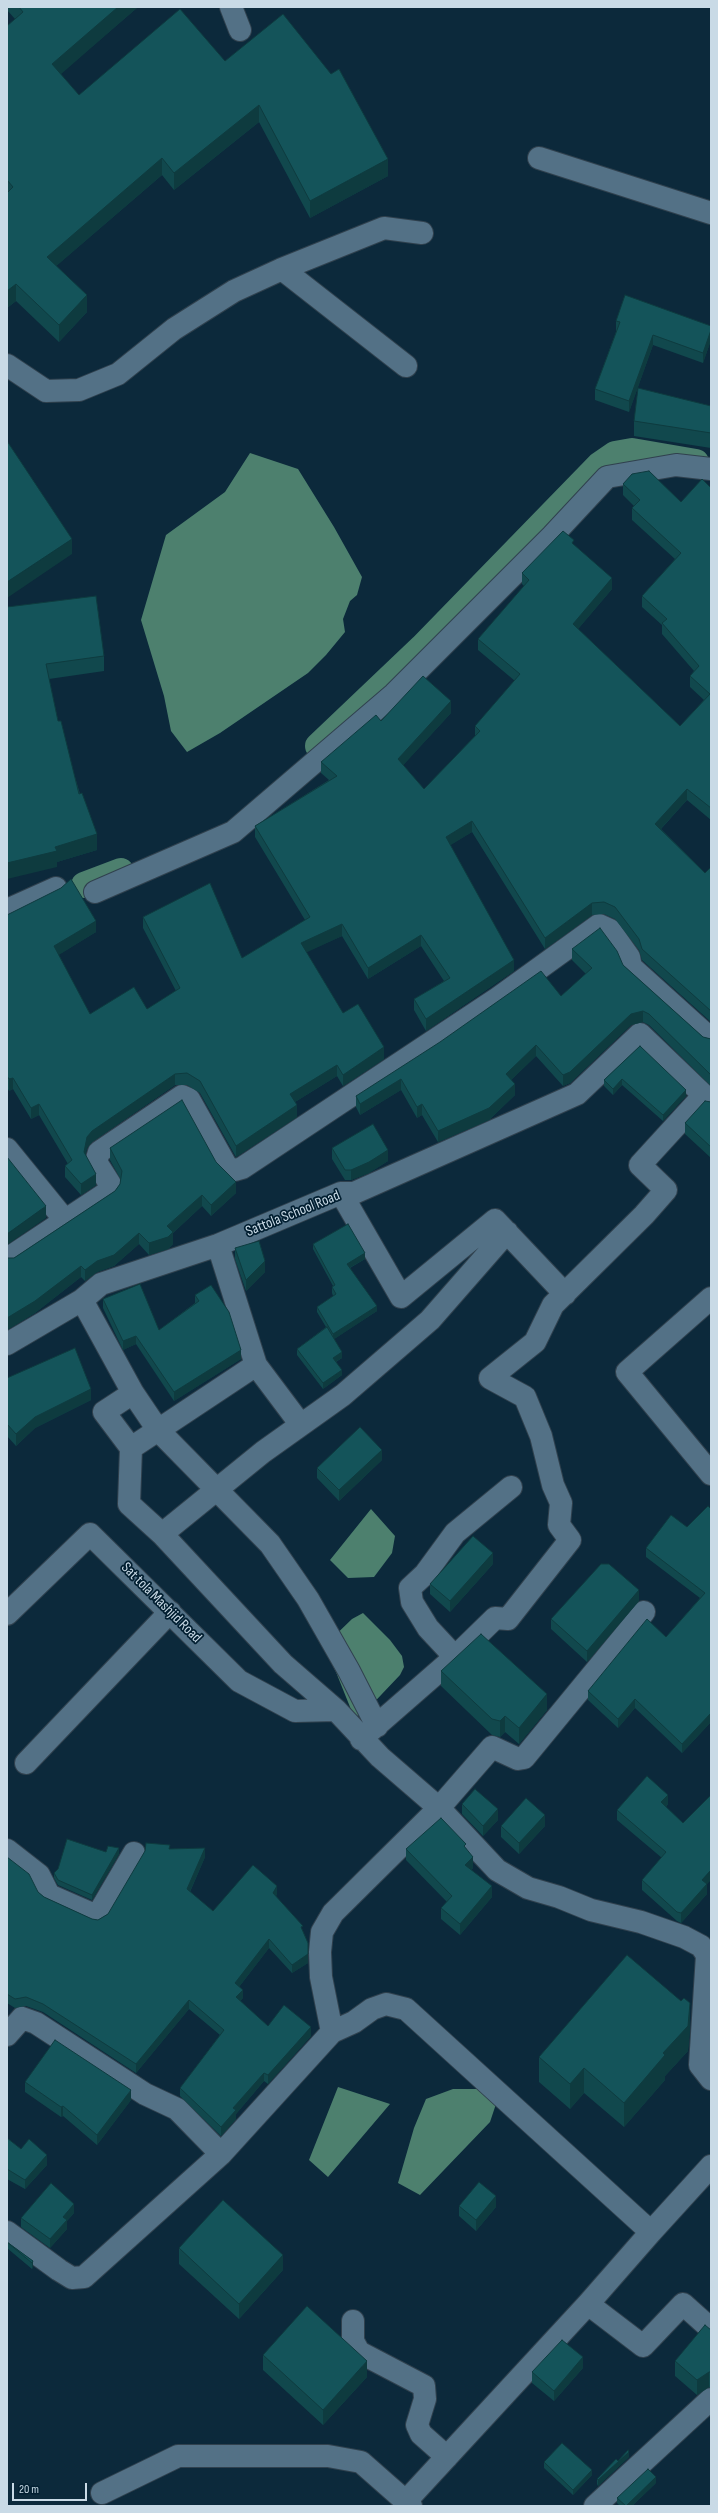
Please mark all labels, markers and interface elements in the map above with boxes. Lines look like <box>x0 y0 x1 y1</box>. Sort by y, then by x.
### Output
street label: Sattola School Road <box>243 1187 343 1241</box>
street label: Sat tola Mashjid Road <box>117 1559 205 1647</box>
scale bar <box>14 2475 89 2501</box>
text: 20 m <box>19 2482 39 2497</box>

